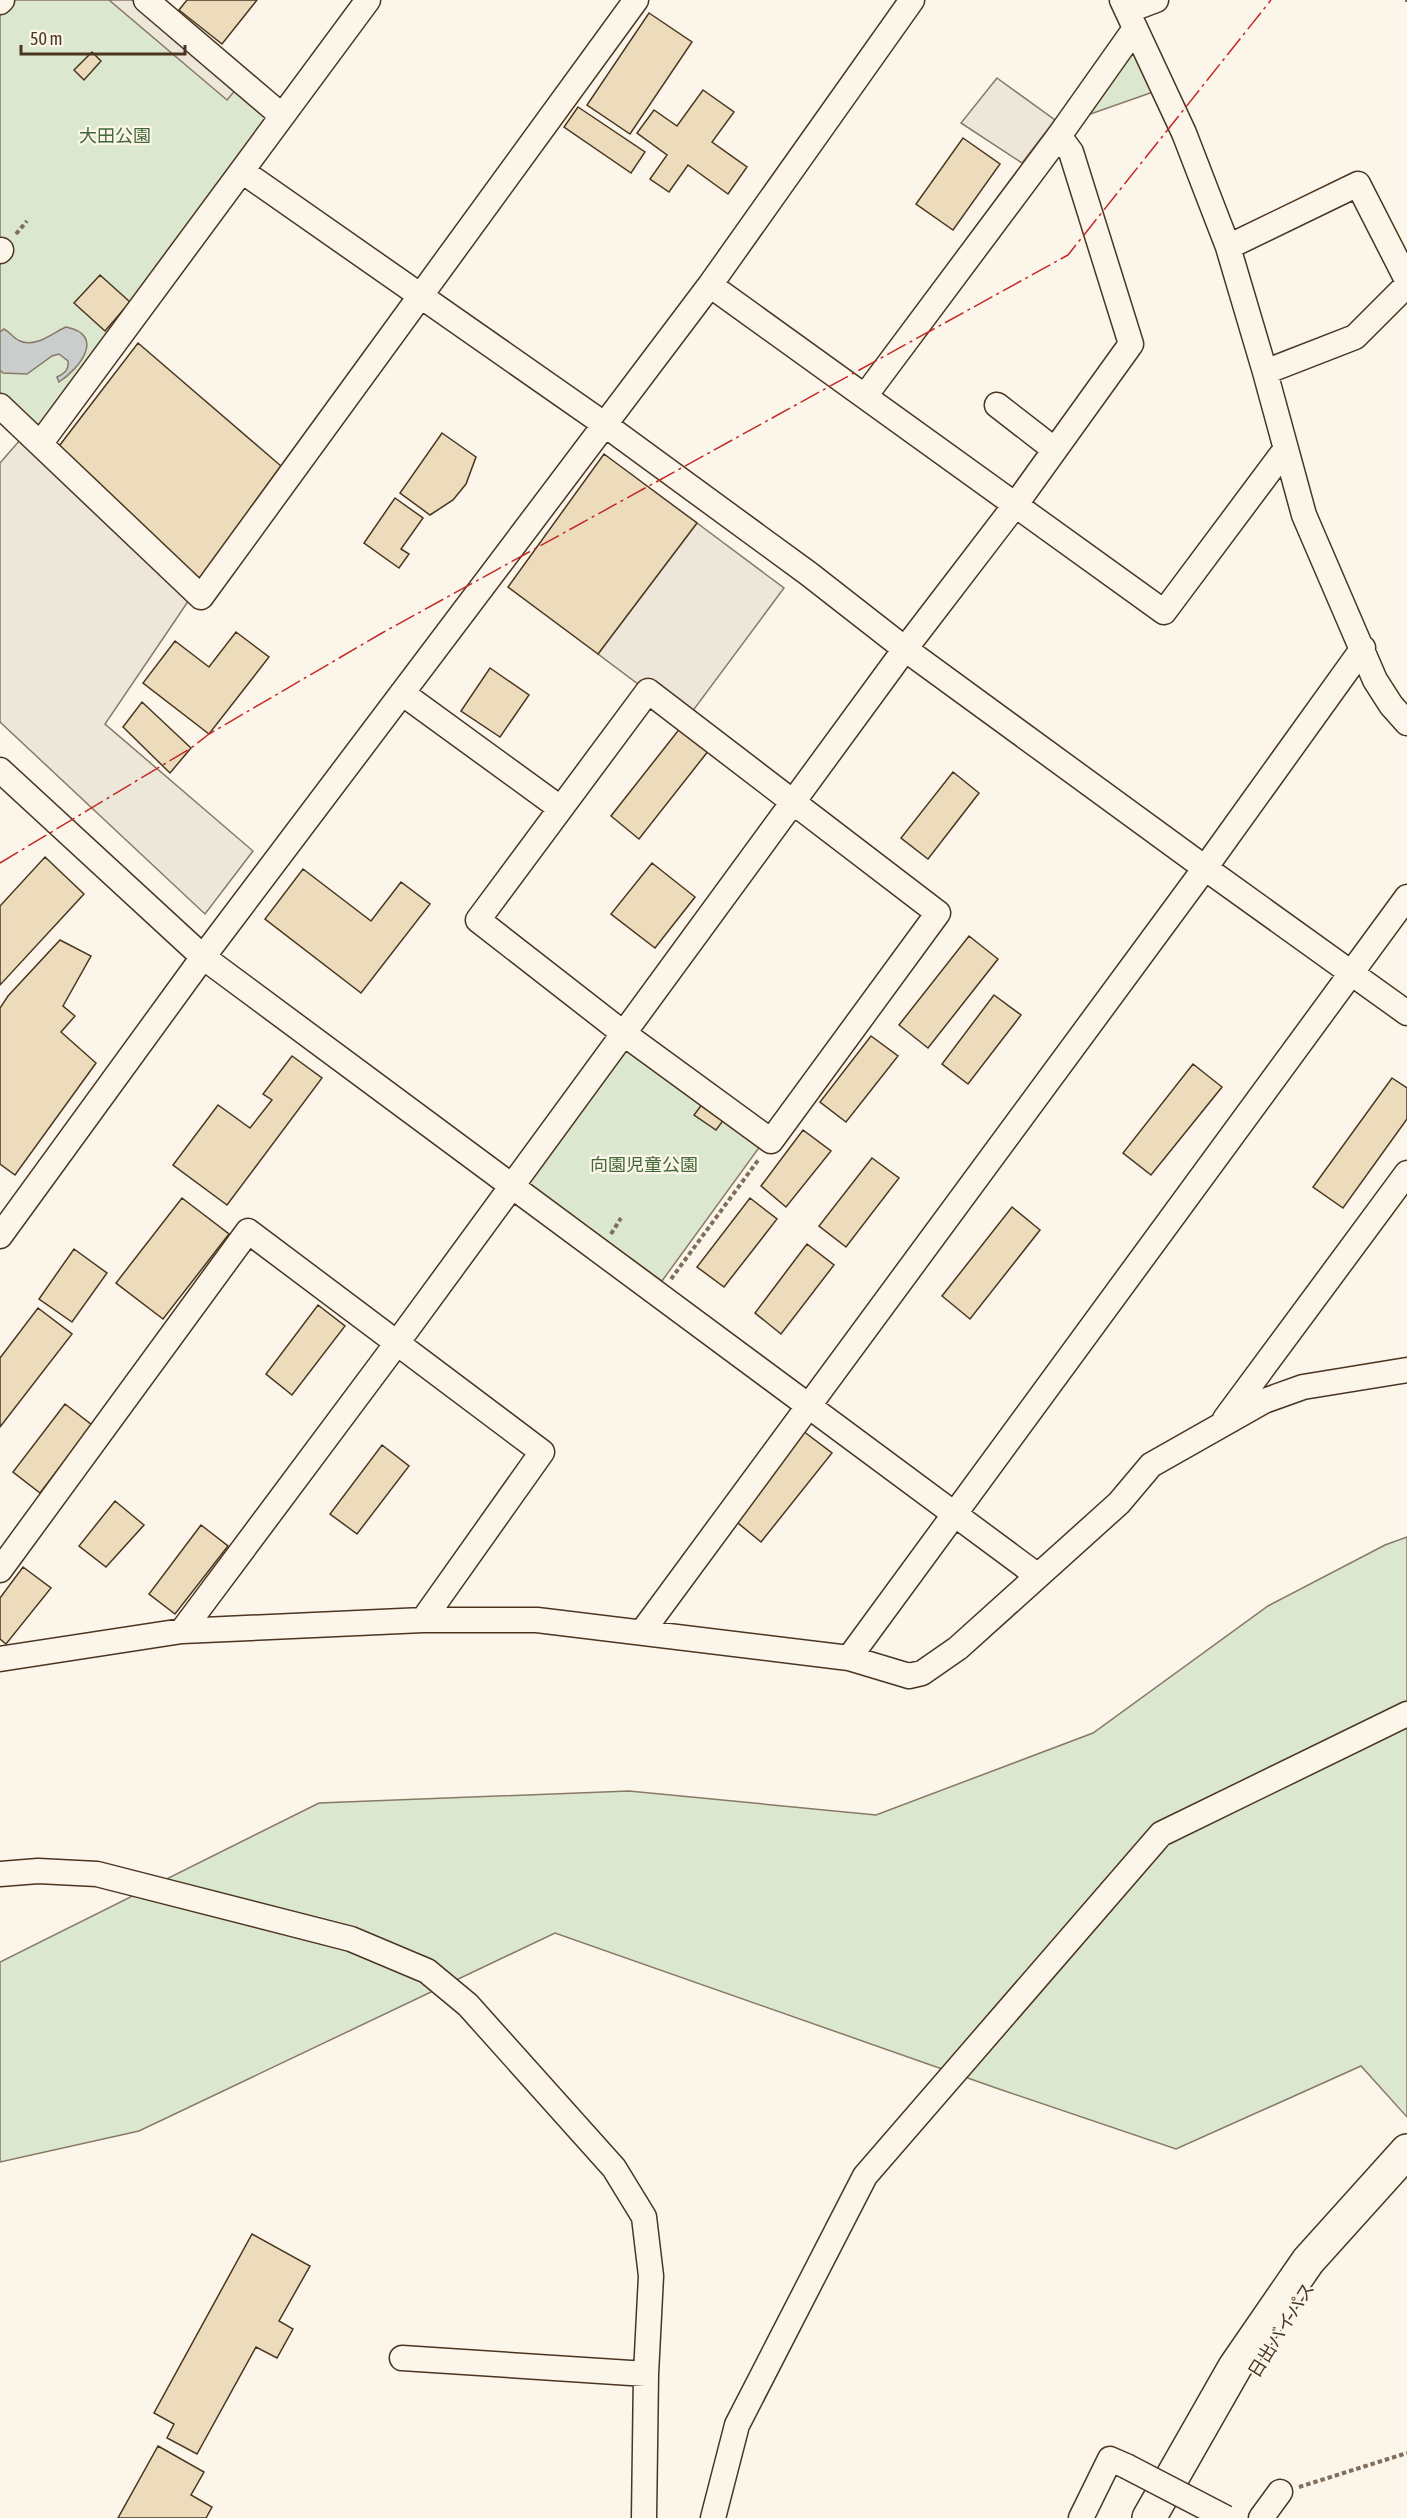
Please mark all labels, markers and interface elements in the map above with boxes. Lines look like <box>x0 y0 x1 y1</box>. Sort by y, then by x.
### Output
scale bar <box>21 18 184 56</box>
text: 50 m <box>30 28 62 49</box>
park label: 大田公園 <box>79 125 151 146</box>
park label: 向園児童公園 <box>590 1154 698 1175</box>
street label: 日出バイパス <box>1244 2279 1318 2381</box>

